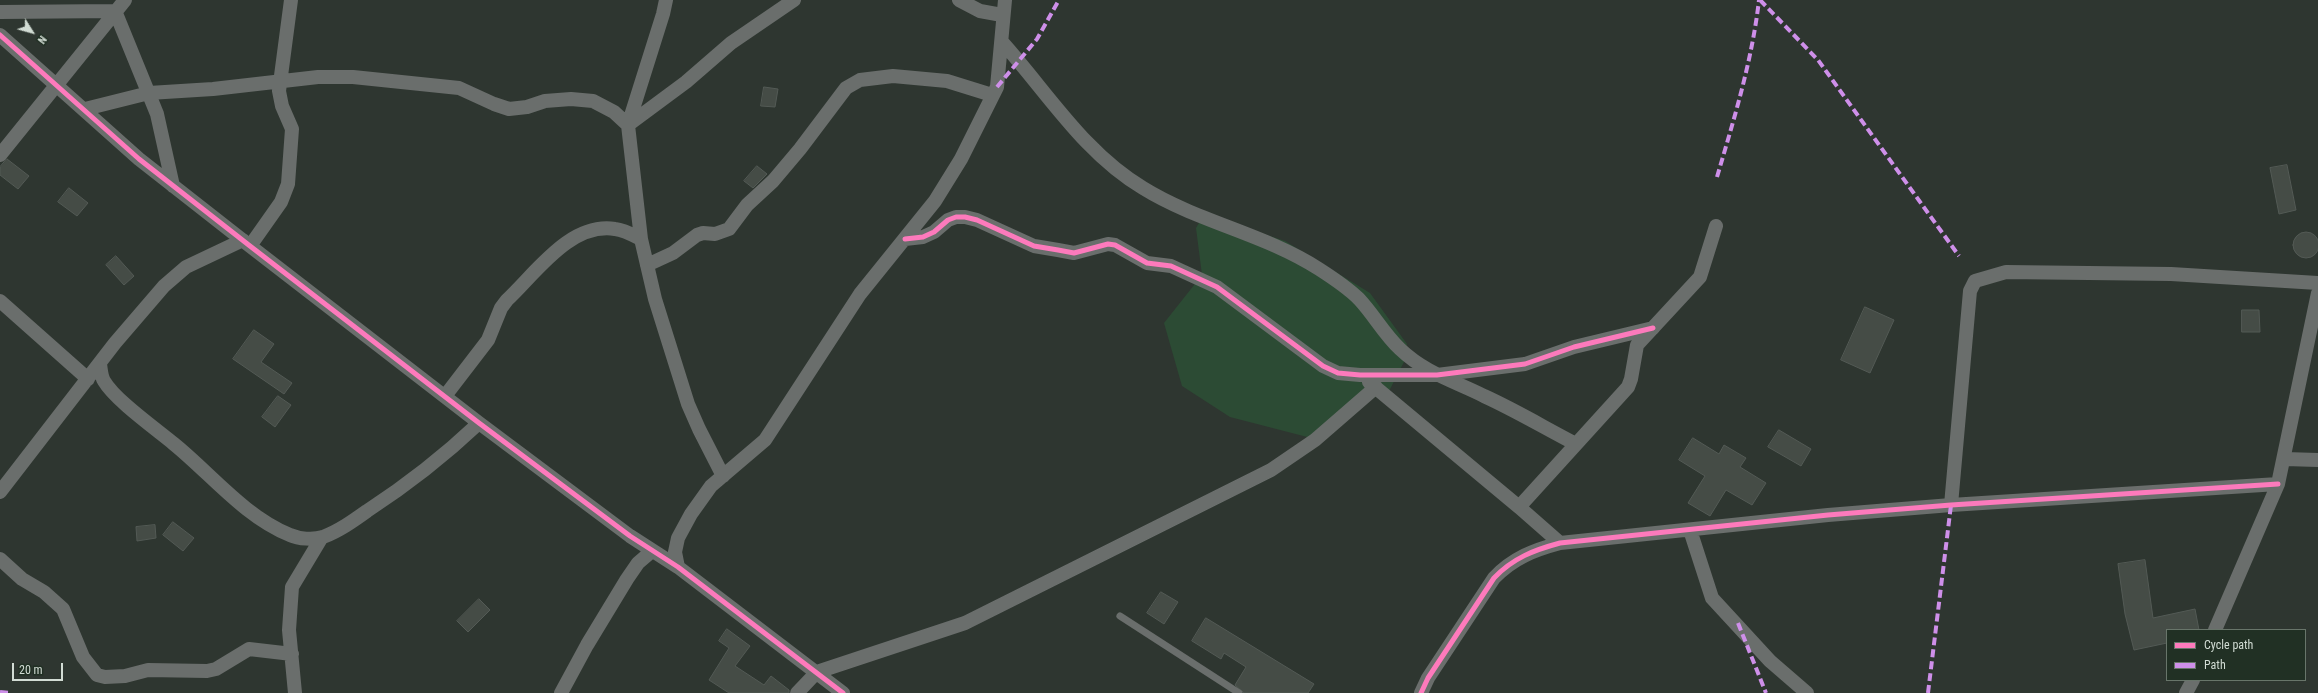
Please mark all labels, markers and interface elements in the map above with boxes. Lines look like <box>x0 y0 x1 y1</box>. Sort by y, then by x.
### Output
north arrow <box>12 12 52 52</box>
text: N <box>35 33 49 46</box>
legend <box>2166 629 2306 681</box>
text: Cycle path <box>2204 638 2253 652</box>
scale bar <box>14 655 65 681</box>
text: Path <box>2204 658 2226 672</box>
text: 20 m <box>19 663 43 677</box>

